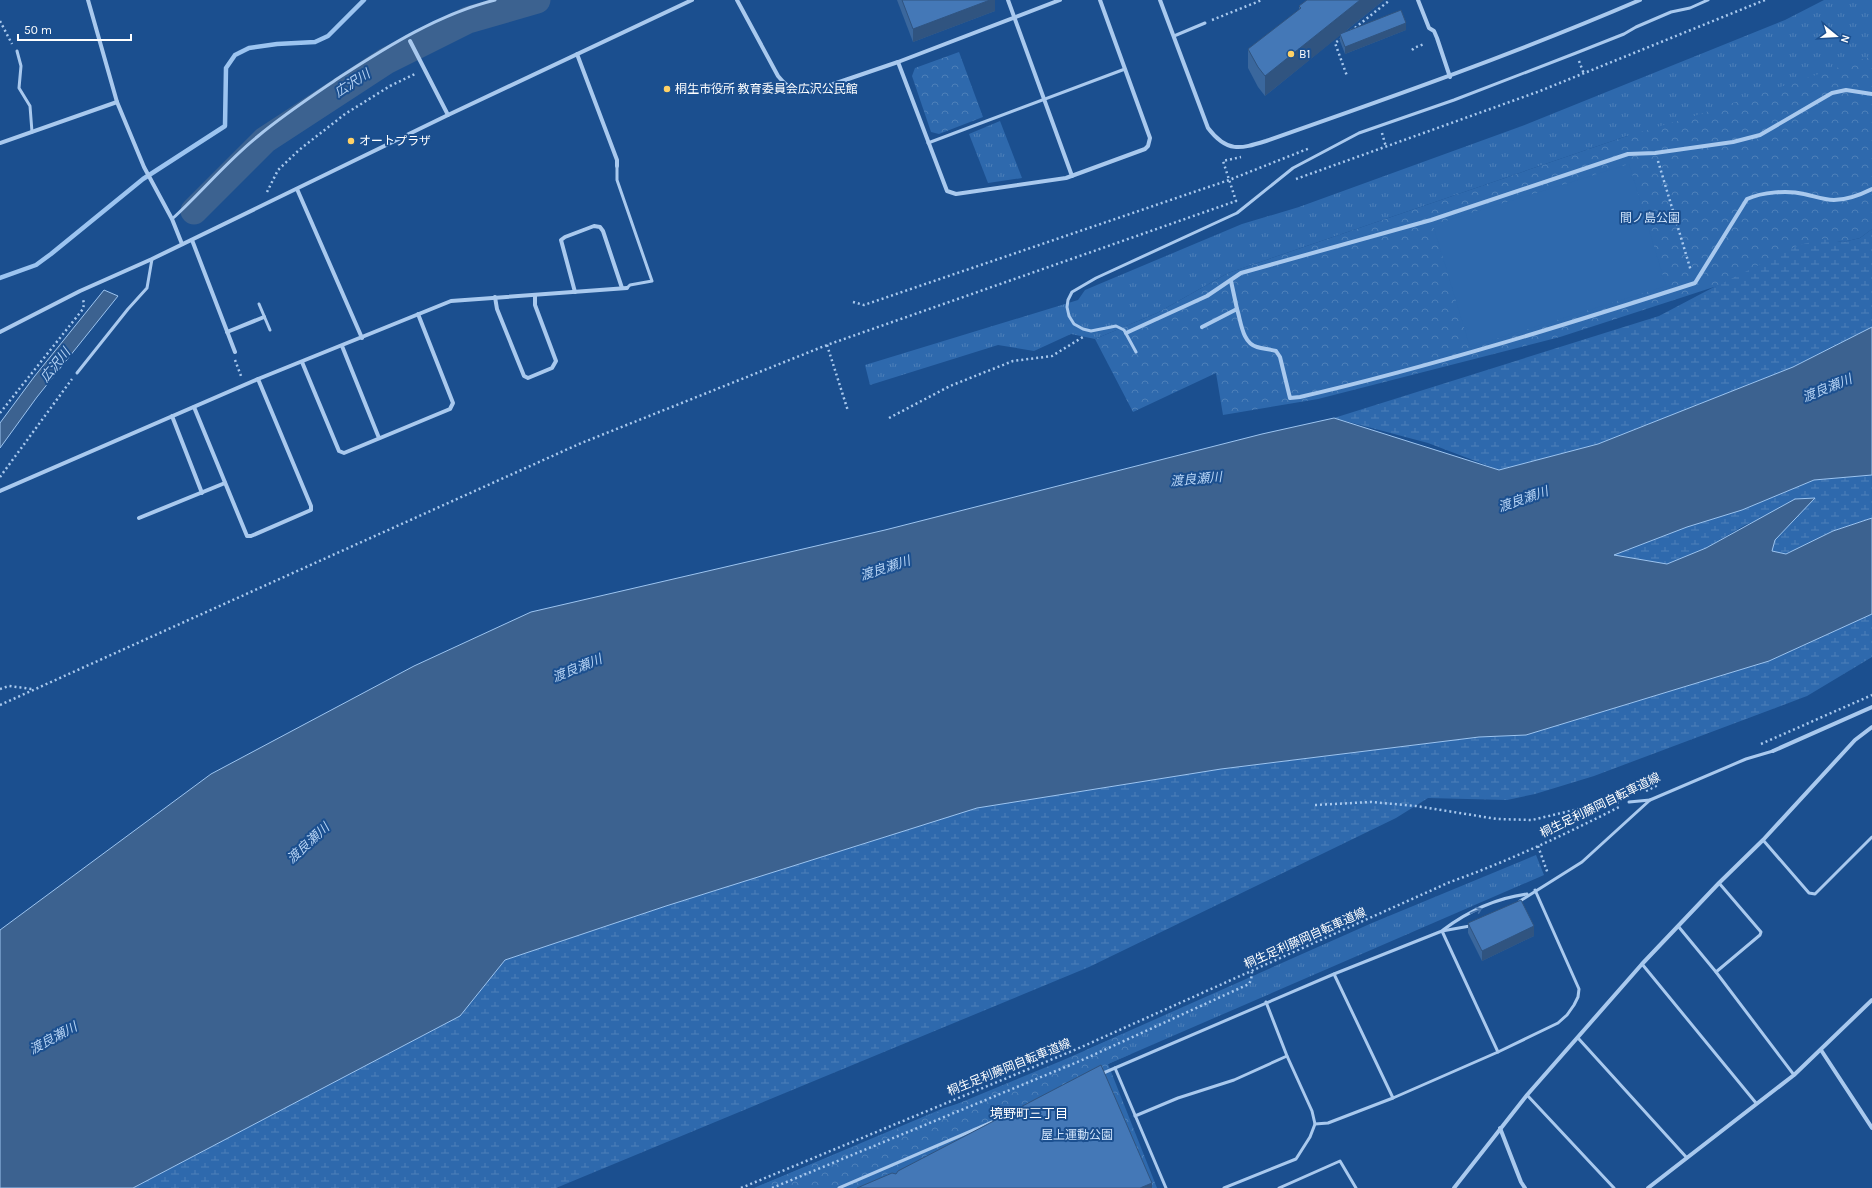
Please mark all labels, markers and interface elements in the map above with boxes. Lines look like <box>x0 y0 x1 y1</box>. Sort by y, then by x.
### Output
scale bar <box>18 16 131 42</box>
north arrow <box>1816 16 1856 56</box>
text: 50 m <box>24 23 52 37</box>
text: N <box>1838 33 1852 45</box>
place label: B1 <box>1299 47 1310 61</box>
marker: B1 <box>1286 49 1296 59</box>
water label: 広沢川 <box>332 65 374 100</box>
place label: 桐生市役所 教育委員会広沢公民館 <box>675 82 858 96</box>
marker: 桐生市役所 教育委員会広沢公民館 <box>662 84 672 94</box>
place label: オートプラザ <box>359 134 431 148</box>
marker: オートプラザ <box>346 136 356 146</box>
park label: 間ノ島公園 <box>1620 211 1680 225</box>
water label: 広沢川 <box>37 344 74 385</box>
water label: 渡良瀬川 <box>1800 371 1856 405</box>
water label: 渡良瀬川 <box>1169 469 1225 489</box>
water label: 渡良瀬川 <box>1496 483 1552 515</box>
water label: 渡良瀬川 <box>858 552 914 583</box>
water label: 渡良瀬川 <box>550 651 606 685</box>
street label: 桐生足利藤岡自転車道線 <box>1538 770 1662 840</box>
water label: 渡良瀬川 <box>284 818 334 866</box>
street label: 桐生足利藤岡自転車道線 <box>1242 905 1368 971</box>
one-way arrow <box>1469 907 1481 914</box>
water label: 渡良瀬川 <box>27 1018 81 1057</box>
street label: 桐生足利藤岡自転車道線 <box>945 1036 1073 1098</box>
district label: 境野町三丁目 <box>990 1106 1068 1121</box>
park label: 屋上運動公園 <box>1041 1128 1113 1142</box>

